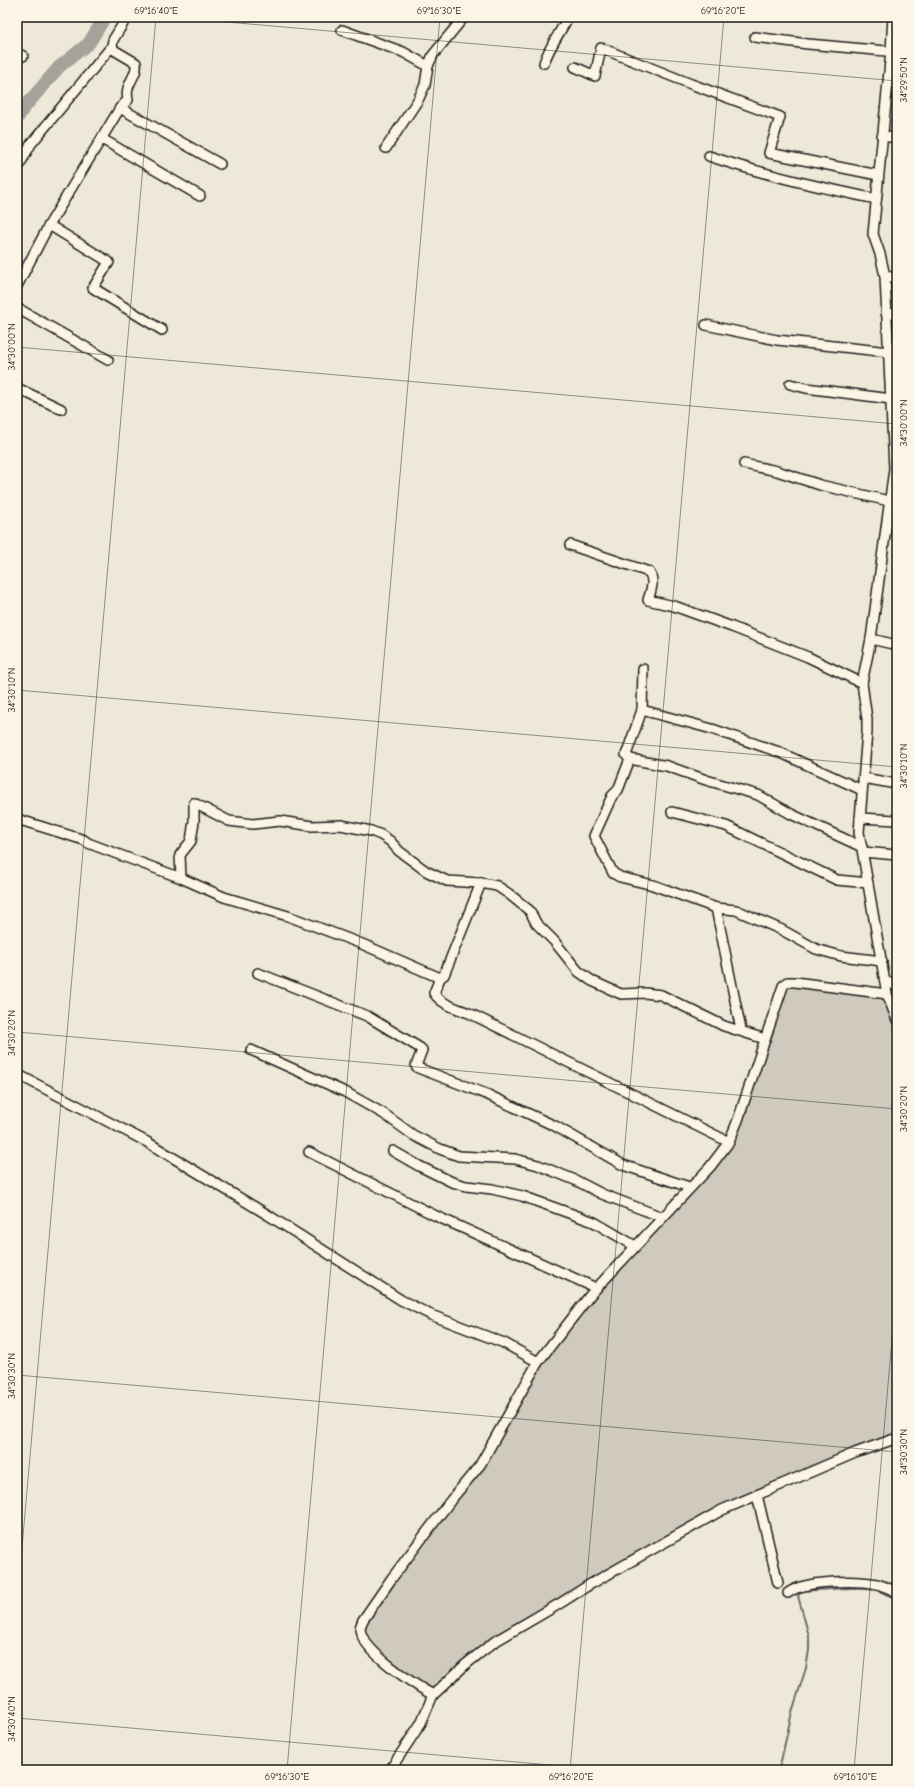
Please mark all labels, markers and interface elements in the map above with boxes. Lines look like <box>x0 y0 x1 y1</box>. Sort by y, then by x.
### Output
text: 69°16'40"E <box>134 5 178 17</box>
text: 69°16'30"E <box>417 5 461 17</box>
text: 69°16'20"E <box>701 5 745 17</box>
text: 34°29'50"N <box>898 57 910 103</box>
text: 34°30'00"N <box>6 324 18 371</box>
text: 34°30'00"N <box>898 400 910 447</box>
text: 34°30'10"N <box>6 668 18 712</box>
text: 34°30'10"N <box>898 744 910 788</box>
text: 34°30'20"N <box>6 1010 18 1056</box>
text: 34°30'20"N <box>898 1086 910 1132</box>
text: 34°30'30"N <box>6 1353 18 1399</box>
text: 34°30'30"N <box>898 1429 910 1475</box>
text: 34°30'40"N <box>6 1696 18 1742</box>
text: 69°16'30"E <box>265 1771 309 1783</box>
text: 69°16'20"E <box>549 1771 593 1783</box>
text: 69°16'10"E <box>833 1771 877 1783</box>

